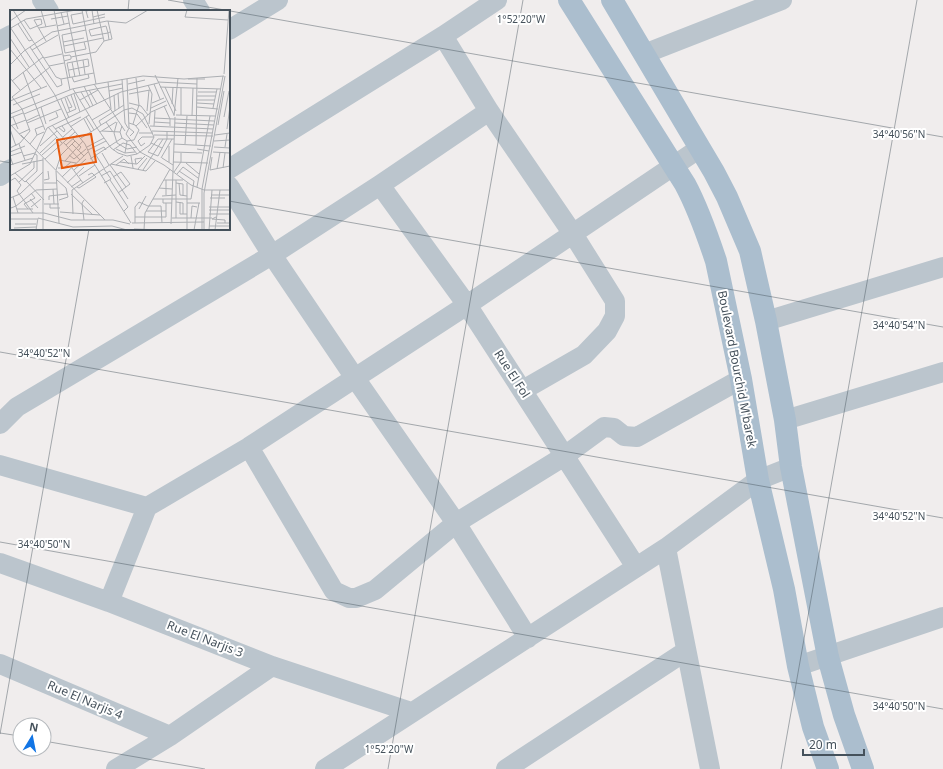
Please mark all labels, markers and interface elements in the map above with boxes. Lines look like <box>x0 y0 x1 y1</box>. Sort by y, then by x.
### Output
inset map <box>10 10 230 230</box>
text: 1°52'20"W <box>497 12 546 26</box>
text: 34°40'56"N <box>873 127 925 141</box>
street label: Boulevard Bourchid M'barek <box>714 289 761 449</box>
text: 34°40'54"N <box>873 318 925 332</box>
text: 34°40'52"N <box>18 346 70 360</box>
street label: Rue El Fol <box>491 346 534 401</box>
text: 34°40'52"N <box>873 509 925 523</box>
text: 34°40'50"N <box>18 537 70 551</box>
street label: Rue El Narjis 3 <box>165 616 246 661</box>
street label: Rue El Narjis 4 <box>45 676 126 723</box>
text: 34°40'50"N <box>873 699 925 713</box>
north arrow <box>12 717 52 757</box>
text: N <box>28 718 40 735</box>
scale bar <box>803 731 864 757</box>
text: 20 m <box>809 736 837 753</box>
text: 1°52'20"W <box>365 742 414 756</box>

